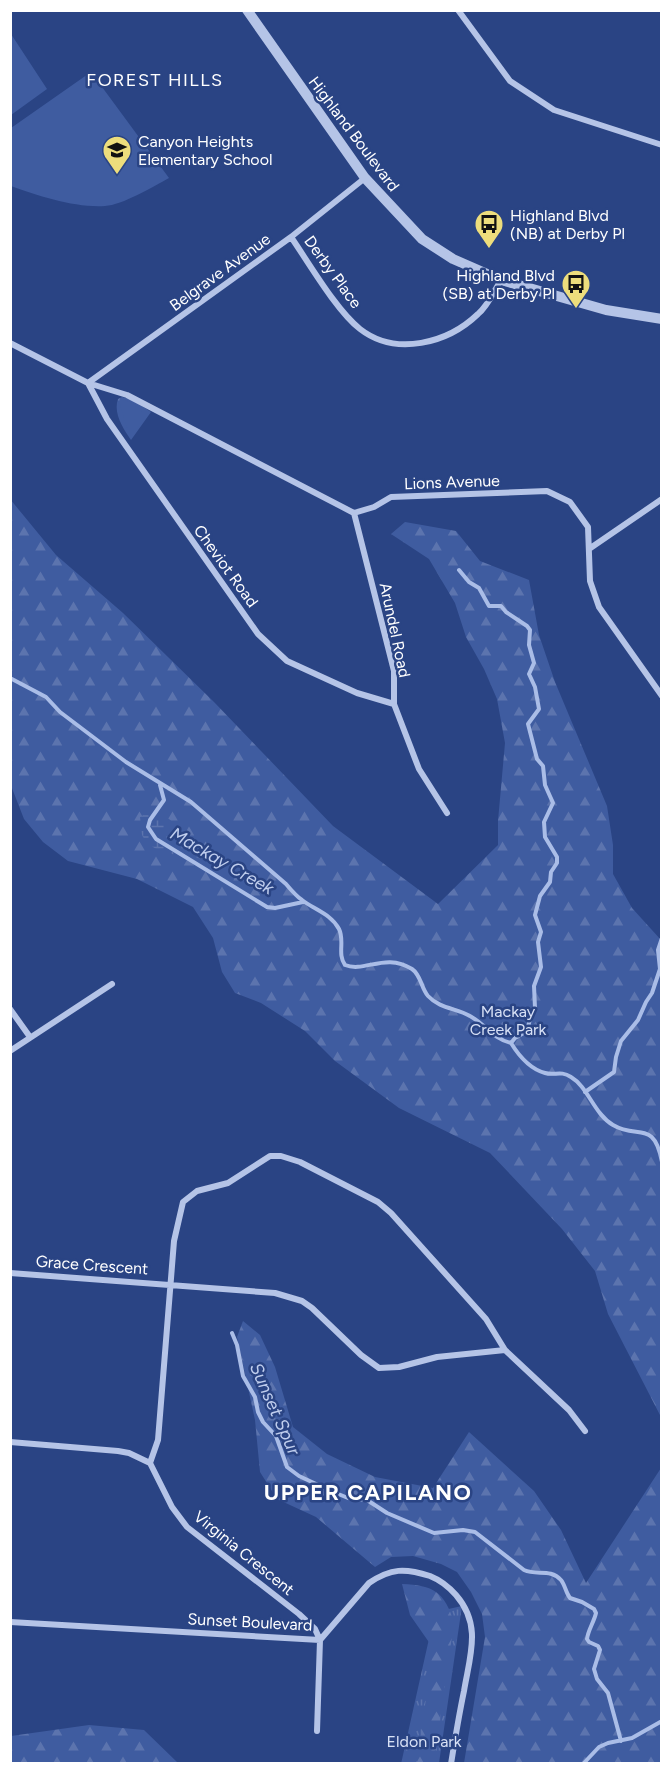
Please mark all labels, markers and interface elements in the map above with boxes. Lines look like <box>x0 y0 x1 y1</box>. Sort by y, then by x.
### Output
district label: FOREST HILLS <box>86 69 224 91</box>
street label: Highland Boulevard <box>305 73 403 195</box>
place label: Canyon Heights Elementary School <box>138 132 272 169</box>
school or university icon: Canyon Heights Elementary School <box>101 134 133 176</box>
place label: Highland Blvd (NB) at Derby Pl <box>510 206 625 243</box>
bus stop icon: Highland Blvd (NB) at Derby Pl <box>473 208 505 250</box>
street label: Belgrave Avenue <box>166 229 274 315</box>
street label: Derby Place <box>300 232 366 312</box>
place label: Highland Blvd (SB) at Derby Pl <box>443 266 555 303</box>
bus stop icon: Highland Blvd (SB) at Derby Pl <box>560 268 592 310</box>
street label: Lions Avenue <box>404 471 500 493</box>
street label: Cheviot Road <box>190 521 262 611</box>
street label: Arundel Road <box>376 581 414 679</box>
water label: Mackay Creek <box>166 822 279 900</box>
park label: Mackay Creek Park <box>470 1002 547 1039</box>
street label: Grace Crescent <box>35 1252 149 1278</box>
water label: Sunset Spur <box>245 1359 305 1459</box>
district label: UPPER CAPILANO <box>264 1479 472 1506</box>
street label: Virginia Crescent <box>190 1507 298 1599</box>
street label: Sunset Boulevard <box>187 1609 313 1635</box>
park label: Eldon Park <box>387 1732 462 1751</box>

